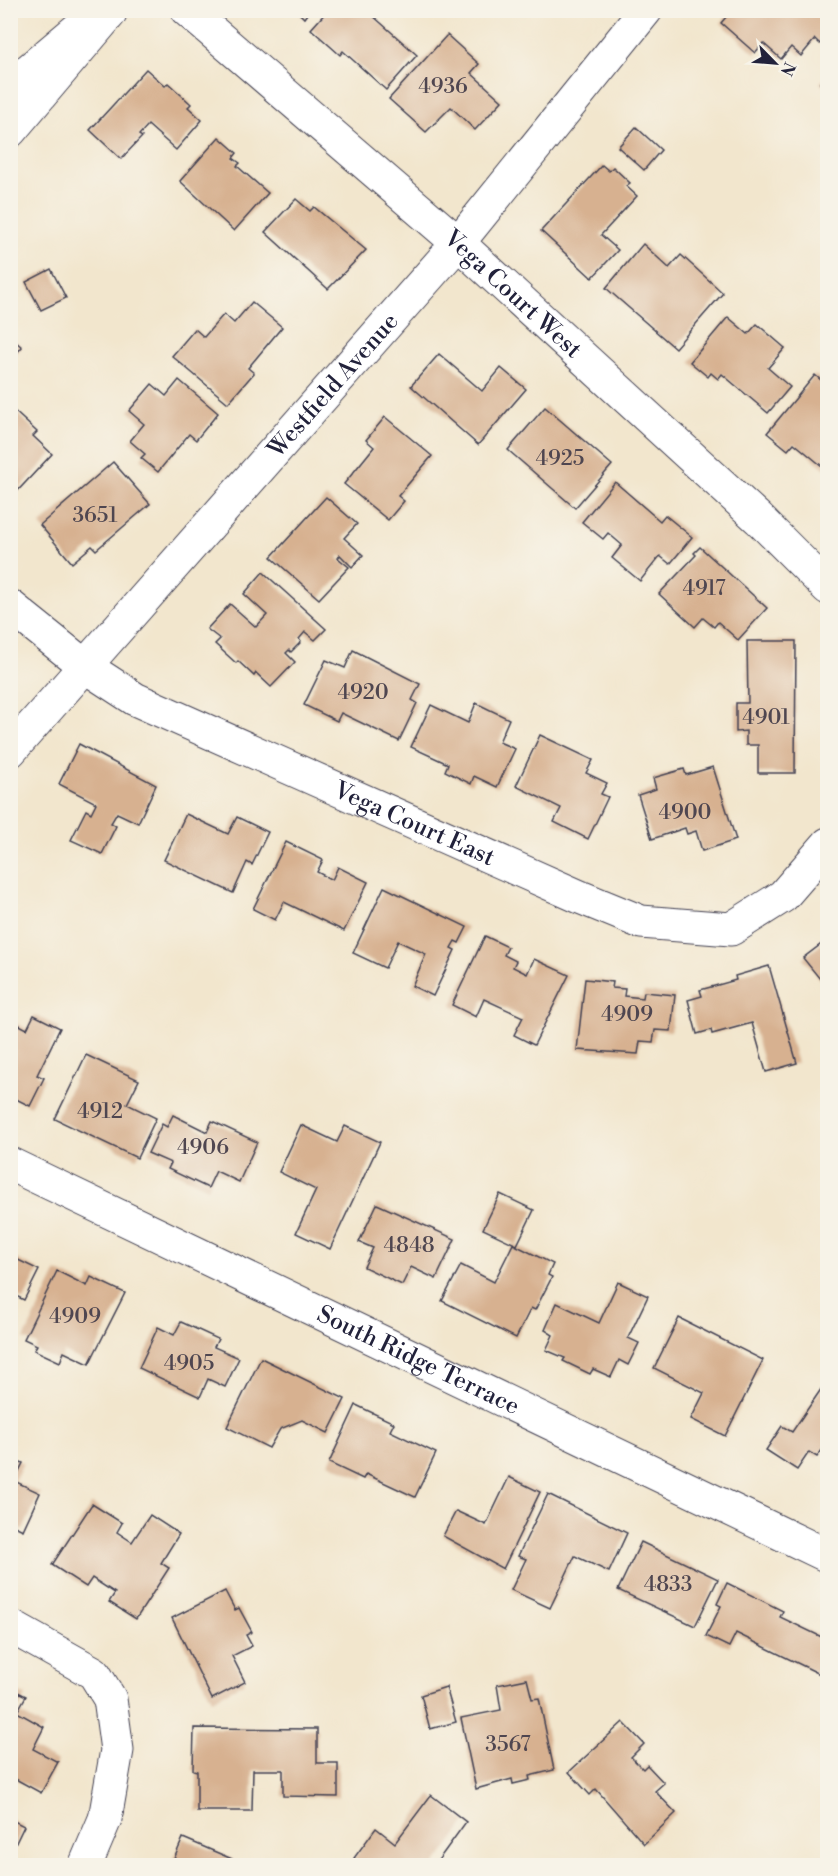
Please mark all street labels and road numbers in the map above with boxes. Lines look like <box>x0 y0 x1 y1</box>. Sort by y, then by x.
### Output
street label: Vega Court West <box>436 223 588 365</box>
street label: Westfield Avenue <box>261 307 405 465</box>
street label: Vega Court East <box>328 775 500 873</box>
street label: South Ridge Terrace <box>312 1299 524 1422</box>

